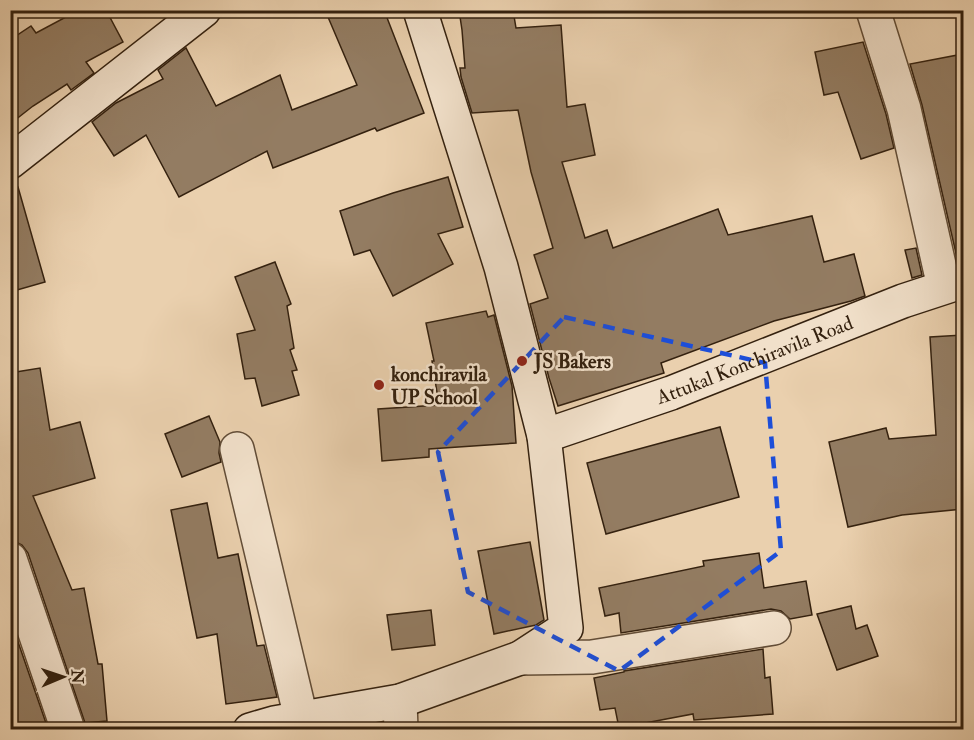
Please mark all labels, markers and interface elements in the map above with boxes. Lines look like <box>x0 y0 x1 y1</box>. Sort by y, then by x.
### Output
street label: Attukal Konchiravila Road <box>652 310 857 410</box>
place label: JS Bakers <box>533 349 611 374</box>
marker: JS Bakers <box>515 354 529 368</box>
place label: konchiravila UP School <box>390 362 487 410</box>
marker: konchiravila UP School <box>372 378 386 392</box>
north arrow <box>33 647 93 707</box>
text: N <box>67 668 87 685</box>

